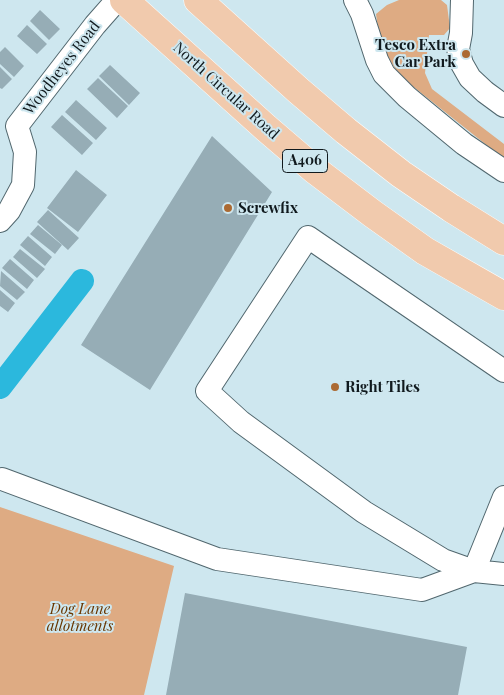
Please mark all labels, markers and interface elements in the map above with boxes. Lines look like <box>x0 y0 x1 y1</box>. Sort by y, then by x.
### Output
street label: Woodheyes Road <box>20 18 104 118</box>
place label: Tesco Extra Car Park <box>375 36 456 71</box>
street label: North Circular Road <box>169 39 283 143</box>
marker: Tesco Extra Car Park <box>460 48 472 60</box>
road number: A406 <box>282 150 328 172</box>
place label: Screwfix <box>238 199 298 217</box>
marker: Screwfix <box>222 202 234 214</box>
place label: Right Tiles <box>345 378 420 396</box>
marker: Right Tiles <box>329 381 341 393</box>
park label: Dog Lane allotments <box>47 600 113 635</box>

